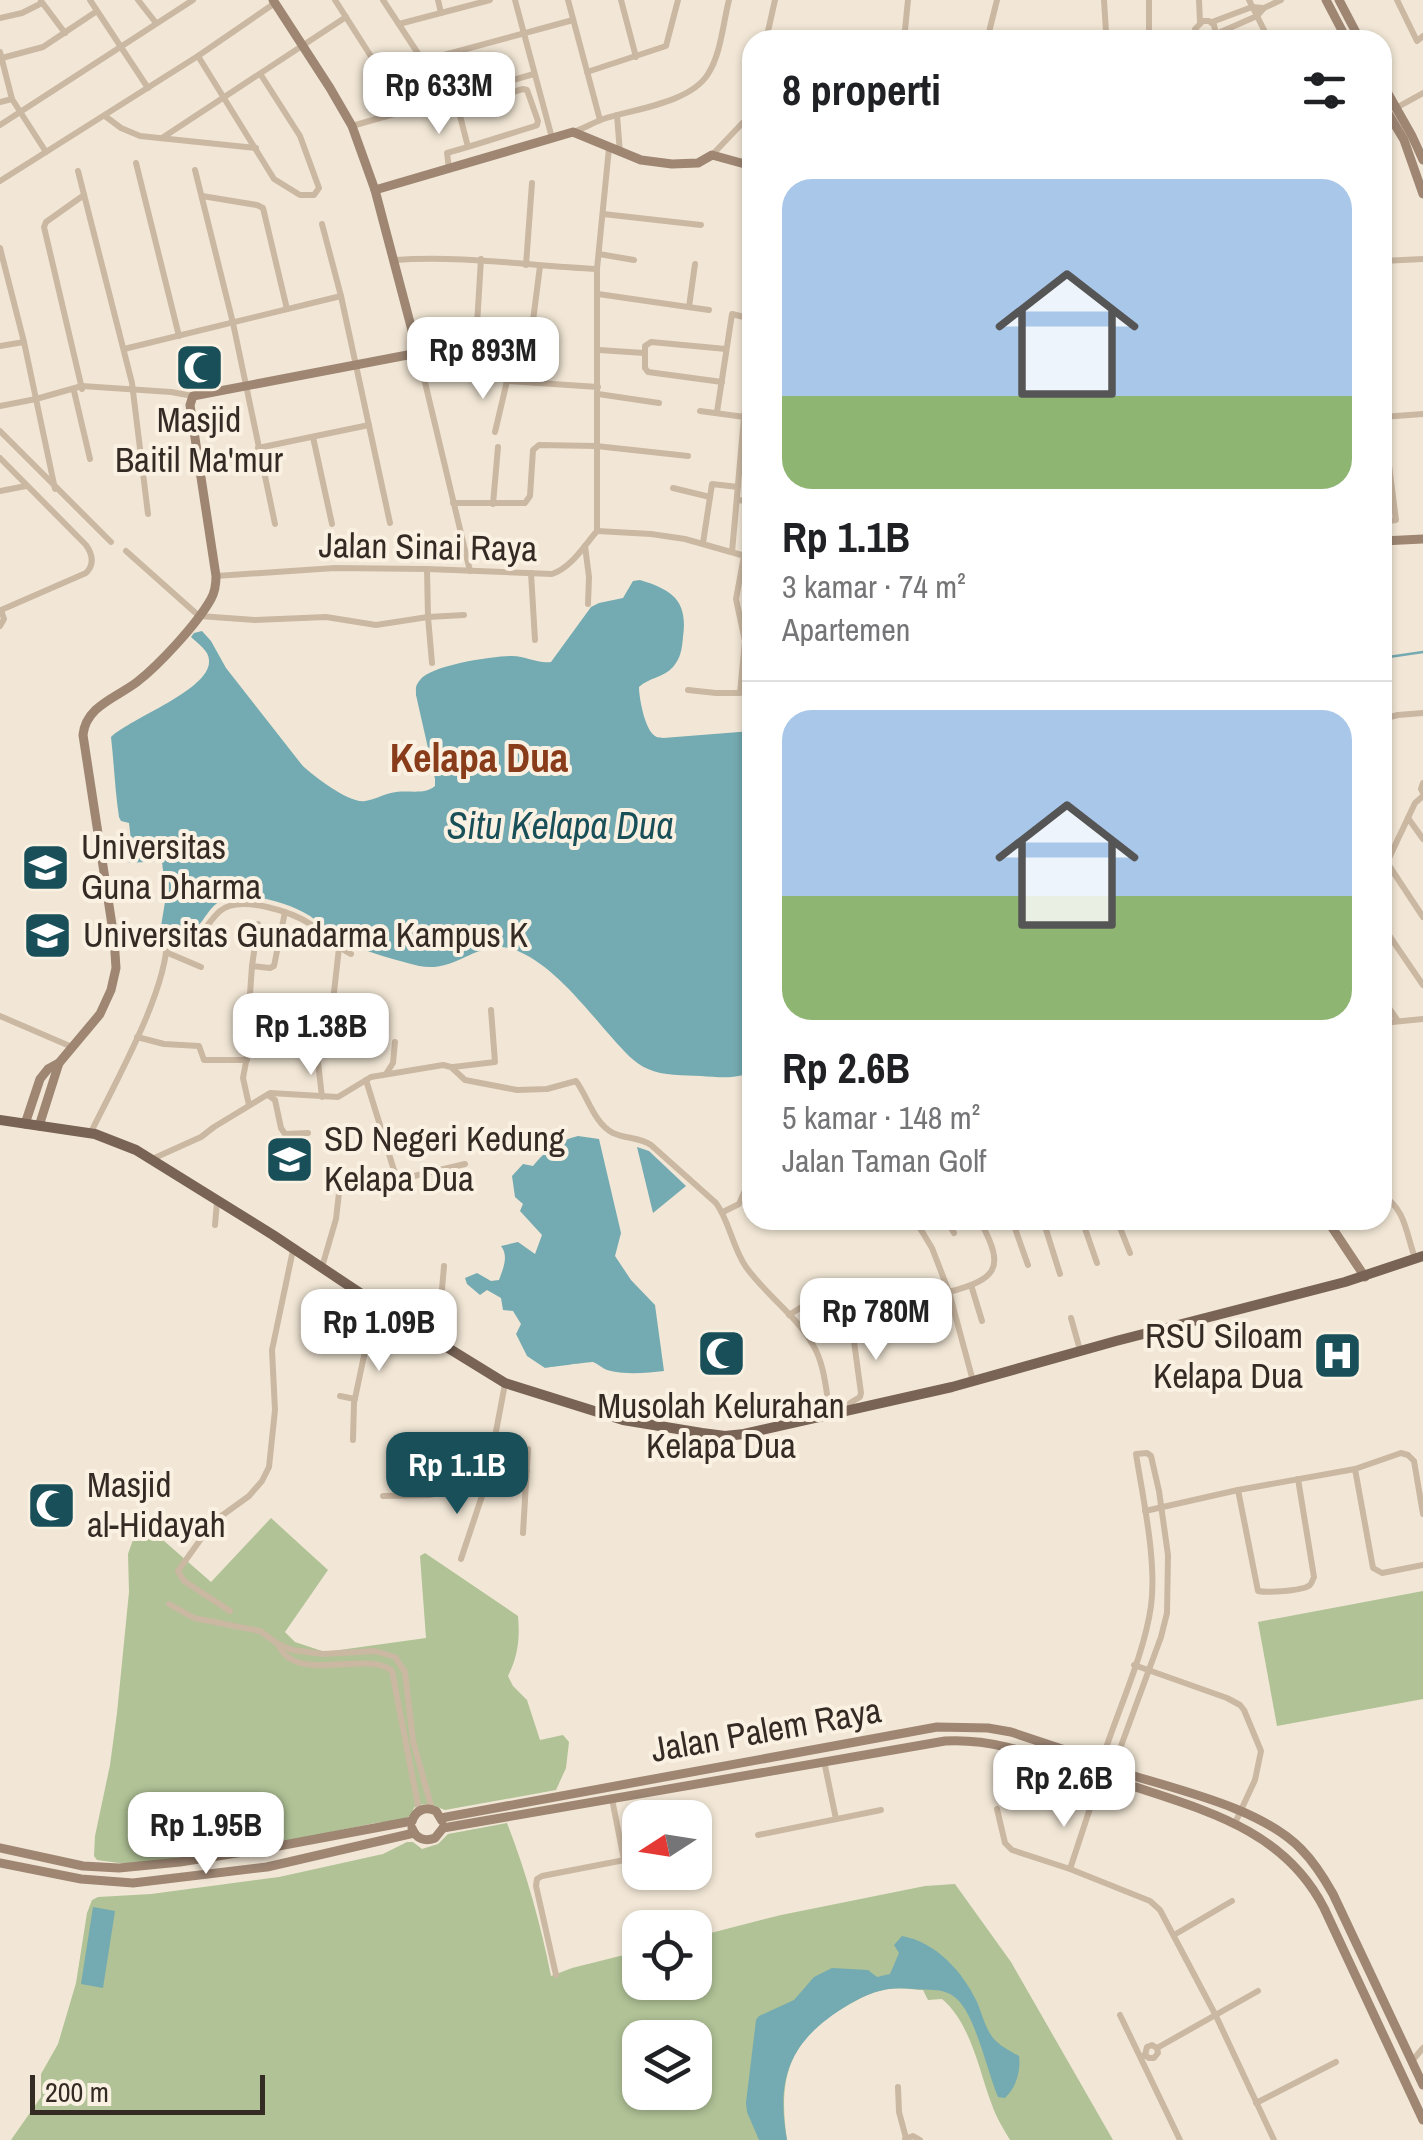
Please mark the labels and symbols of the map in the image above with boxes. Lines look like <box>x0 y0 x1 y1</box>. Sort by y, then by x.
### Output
pin: Rp 633M <box>347 52 531 137</box>
pin: Rp 893M <box>391 317 575 402</box>
mosque icon: Masjid Baitil Ma'mur <box>173 342 225 394</box>
place label: Masjid Baitil Ma'mur <box>115 396 284 483</box>
street label: Jalan Sinai Raya <box>318 521 538 572</box>
district label: Kelapa Dua <box>390 731 568 784</box>
water label: Situ Kelapa Dua <box>447 800 673 851</box>
place label: Universitas Guna Dharma <box>81 823 261 910</box>
school or university icon: Universitas Guna Dharma <box>20 841 72 893</box>
school or university icon: Universitas Gunadarma Kampus K <box>22 909 74 961</box>
place label: Universitas Gunadarma Kampus K <box>83 911 528 958</box>
pin: Rp 1.38B <box>208 993 414 1078</box>
place label: SD Negeri Kedung Kelapa Dua <box>324 1115 565 1202</box>
school or university icon: SD Negeri Kedung Kelapa Dua <box>263 1133 315 1185</box>
pin: Rp 780M <box>784 1278 968 1363</box>
pin: Rp 1.09B <box>276 1289 482 1374</box>
place label: RSU Siloam Kelapa Dua <box>1145 1312 1303 1399</box>
mosque icon: Musolah Kelurahan Kelapa Dua <box>695 1328 747 1380</box>
hospital icon: RSU Siloam Kelapa Dua <box>1312 1330 1364 1382</box>
place label: Musolah Kelurahan Kelapa Dua <box>597 1382 845 1469</box>
pin: Rp 1.1B <box>365 1432 549 1517</box>
place label: Masjid al-Hidayah <box>87 1461 226 1548</box>
mosque icon: Masjid al-Hidayah <box>26 1479 78 1531</box>
street label: Jalan Palem Raya <box>647 1686 885 1773</box>
pin: Rp 2.6B <box>972 1745 1156 1830</box>
pin: Rp 1.95B <box>103 1792 309 1877</box>
north arrow <box>622 1800 712 1890</box>
scale bar <box>30 2070 265 2114</box>

